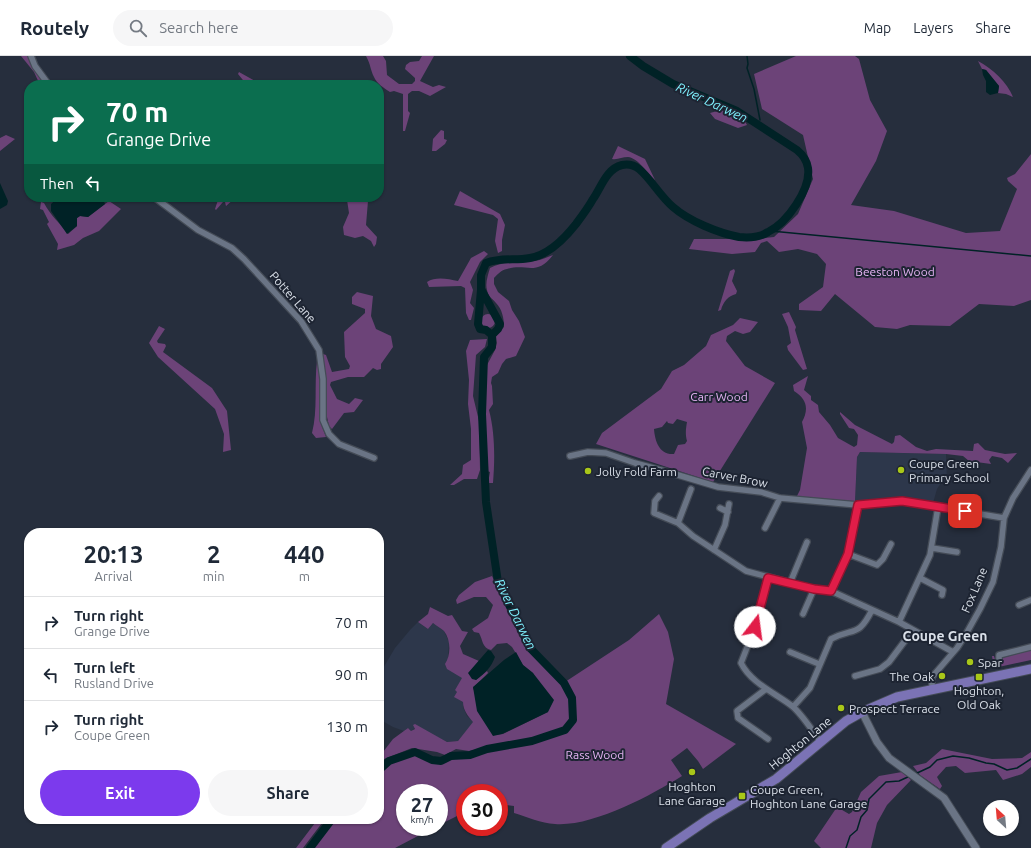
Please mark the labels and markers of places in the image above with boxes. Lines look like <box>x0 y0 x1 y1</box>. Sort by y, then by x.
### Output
place label: Coupe Green Primary School <box>909 457 989 484</box>
place label: Jolly Fold Farm <box>596 465 677 478</box>
marker: Coupe Green Primary School <box>896 465 906 475</box>
marker: Jolly Fold Farm <box>583 466 593 476</box>
pin <box>948 494 982 528</box>
place label: Spar <box>978 656 1002 669</box>
marker: Spar <box>965 657 975 667</box>
place label: The Oak <box>890 670 934 683</box>
marker: The Oak <box>937 671 947 681</box>
marker: Hoghton, Old Oak <box>974 672 984 682</box>
place label: Hoghton, Old Oak <box>954 684 1004 711</box>
place label: Prospect Terrace <box>849 702 940 715</box>
marker: Prospect Terrace <box>836 703 846 713</box>
marker: Hoghton Lane Garage <box>687 767 697 777</box>
place label: Hoghton Lane Garage <box>659 780 725 807</box>
place label: Coupe Green, Hoghton Lane Garage <box>750 783 867 810</box>
marker: Coupe Green, Hoghton Lane Garage <box>737 791 747 801</box>

